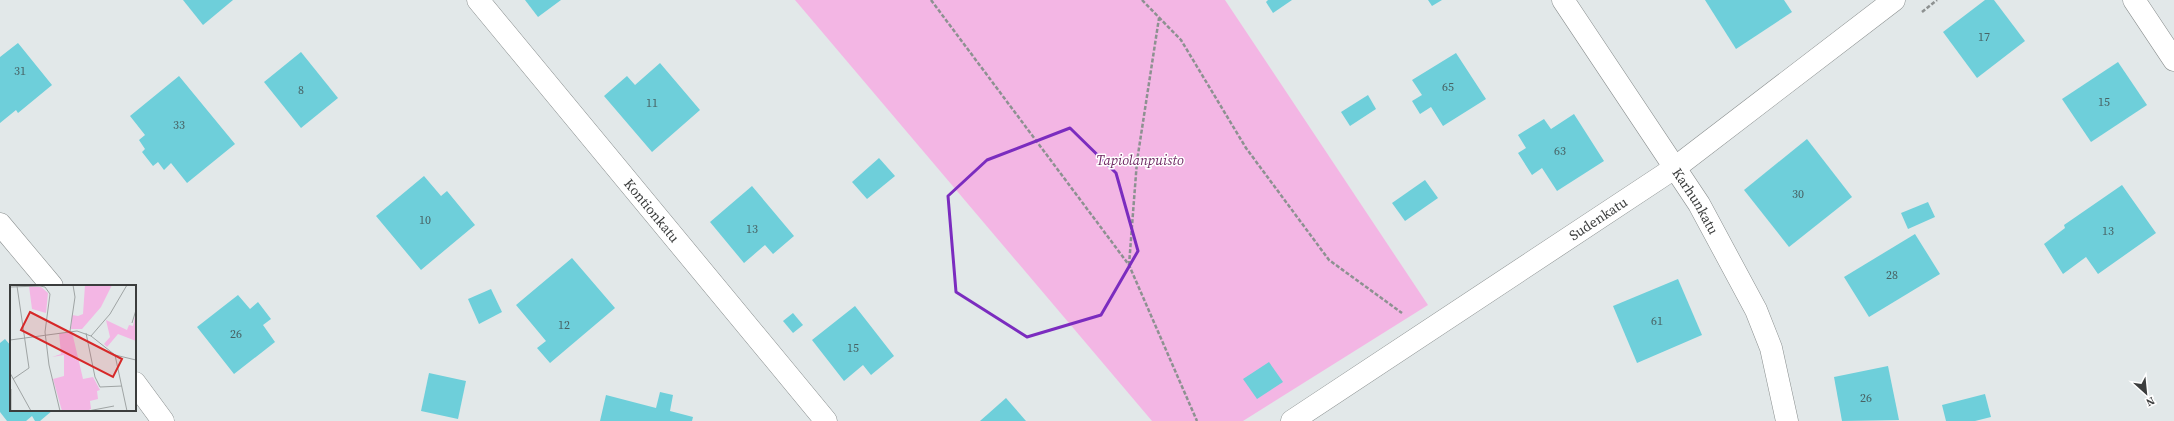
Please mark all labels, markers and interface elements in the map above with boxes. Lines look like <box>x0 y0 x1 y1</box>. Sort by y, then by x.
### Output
house number: 17 <box>1978 29 1990 45</box>
house number: 31 <box>14 63 26 79</box>
house number: 65 <box>1442 79 1454 95</box>
house number: 8 <box>298 82 304 98</box>
house number: 15 <box>2098 94 2110 110</box>
house number: 11 <box>646 95 658 111</box>
house number: 33 <box>173 117 185 133</box>
house number: 63 <box>1554 143 1566 159</box>
park label: Tapiolanpuisto <box>1096 150 1184 170</box>
street label: Karhunkatu <box>1668 164 1723 238</box>
street label: Kontionkatu <box>619 174 684 247</box>
house number: 30 <box>1792 186 1804 202</box>
street label: Sudenkatu <box>1565 192 1631 245</box>
house number: 10 <box>419 212 431 228</box>
house number: 13 <box>746 221 758 237</box>
house number: 13 <box>2102 223 2114 239</box>
house number: 28 <box>1886 267 1898 283</box>
inset map <box>10 285 136 411</box>
house number: 61 <box>1651 313 1663 329</box>
house number: 12 <box>558 317 570 333</box>
house number: 26 <box>230 326 242 342</box>
house number: 15 <box>847 340 859 356</box>
north arrow <box>2126 373 2166 413</box>
house number: 26 <box>1860 390 1872 406</box>
text: N <box>2143 393 2157 410</box>

